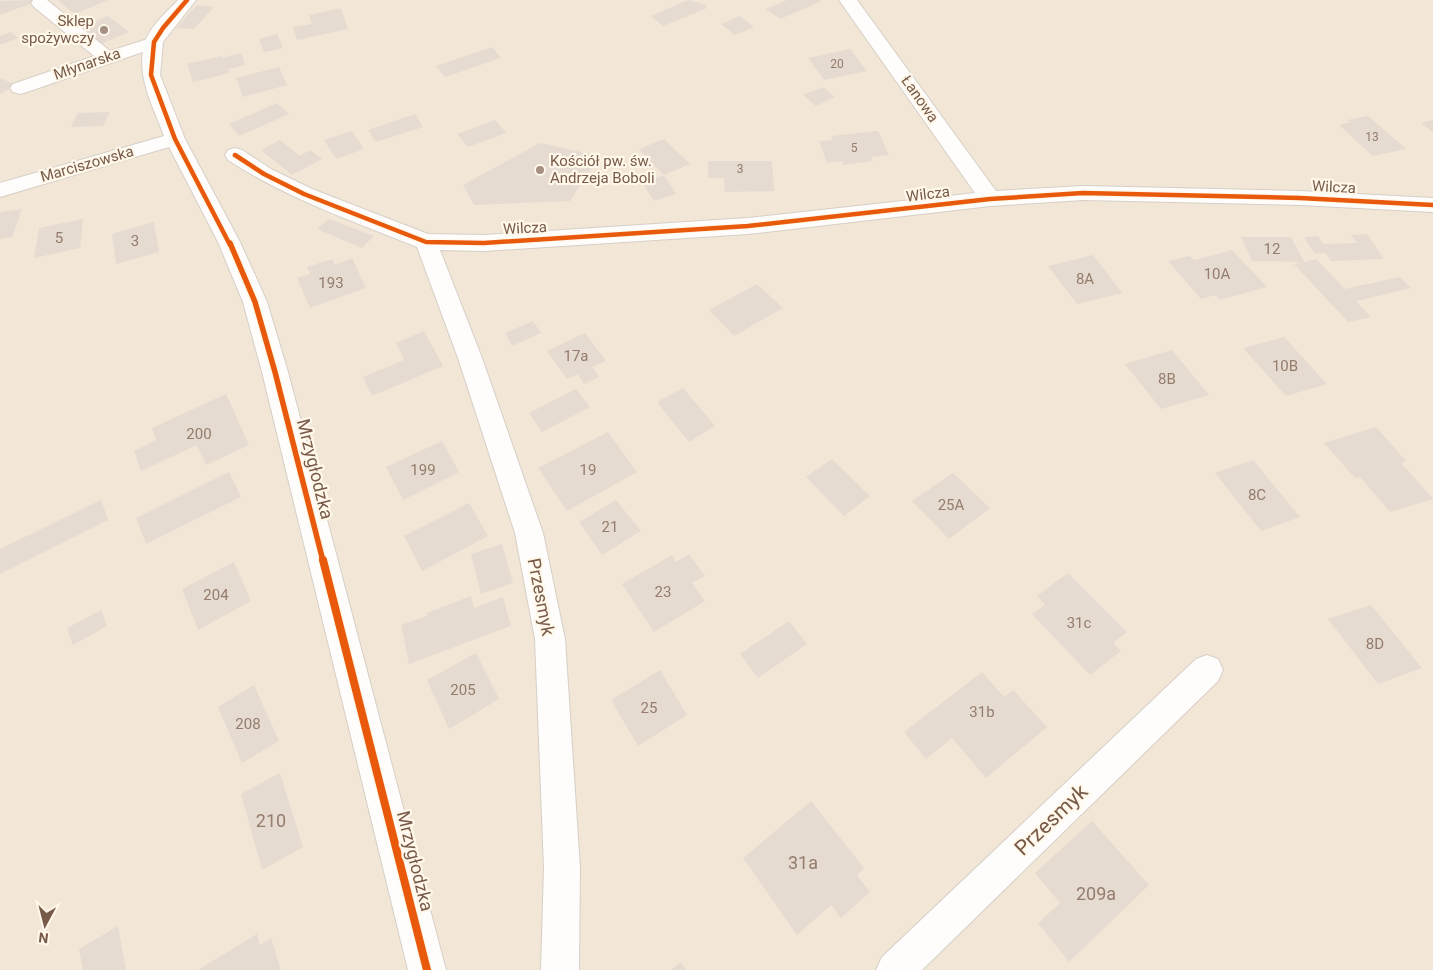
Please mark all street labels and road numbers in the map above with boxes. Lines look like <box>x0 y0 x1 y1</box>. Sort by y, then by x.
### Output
street label: Młynarska <box>51 44 123 84</box>
street label: Łanowa <box>898 72 942 126</box>
street label: Marciszowska <box>38 142 136 186</box>
street label: Wilcza <box>1312 177 1356 197</box>
street label: Wilcza <box>905 182 951 206</box>
street label: Wilcza <box>503 218 547 238</box>
street label: Mrzygłodzka <box>293 417 338 521</box>
street label: Przesmyk <box>524 556 559 638</box>
street label: Przesmyk <box>1010 779 1093 860</box>
street label: Mrzygłodzka <box>393 809 438 913</box>

